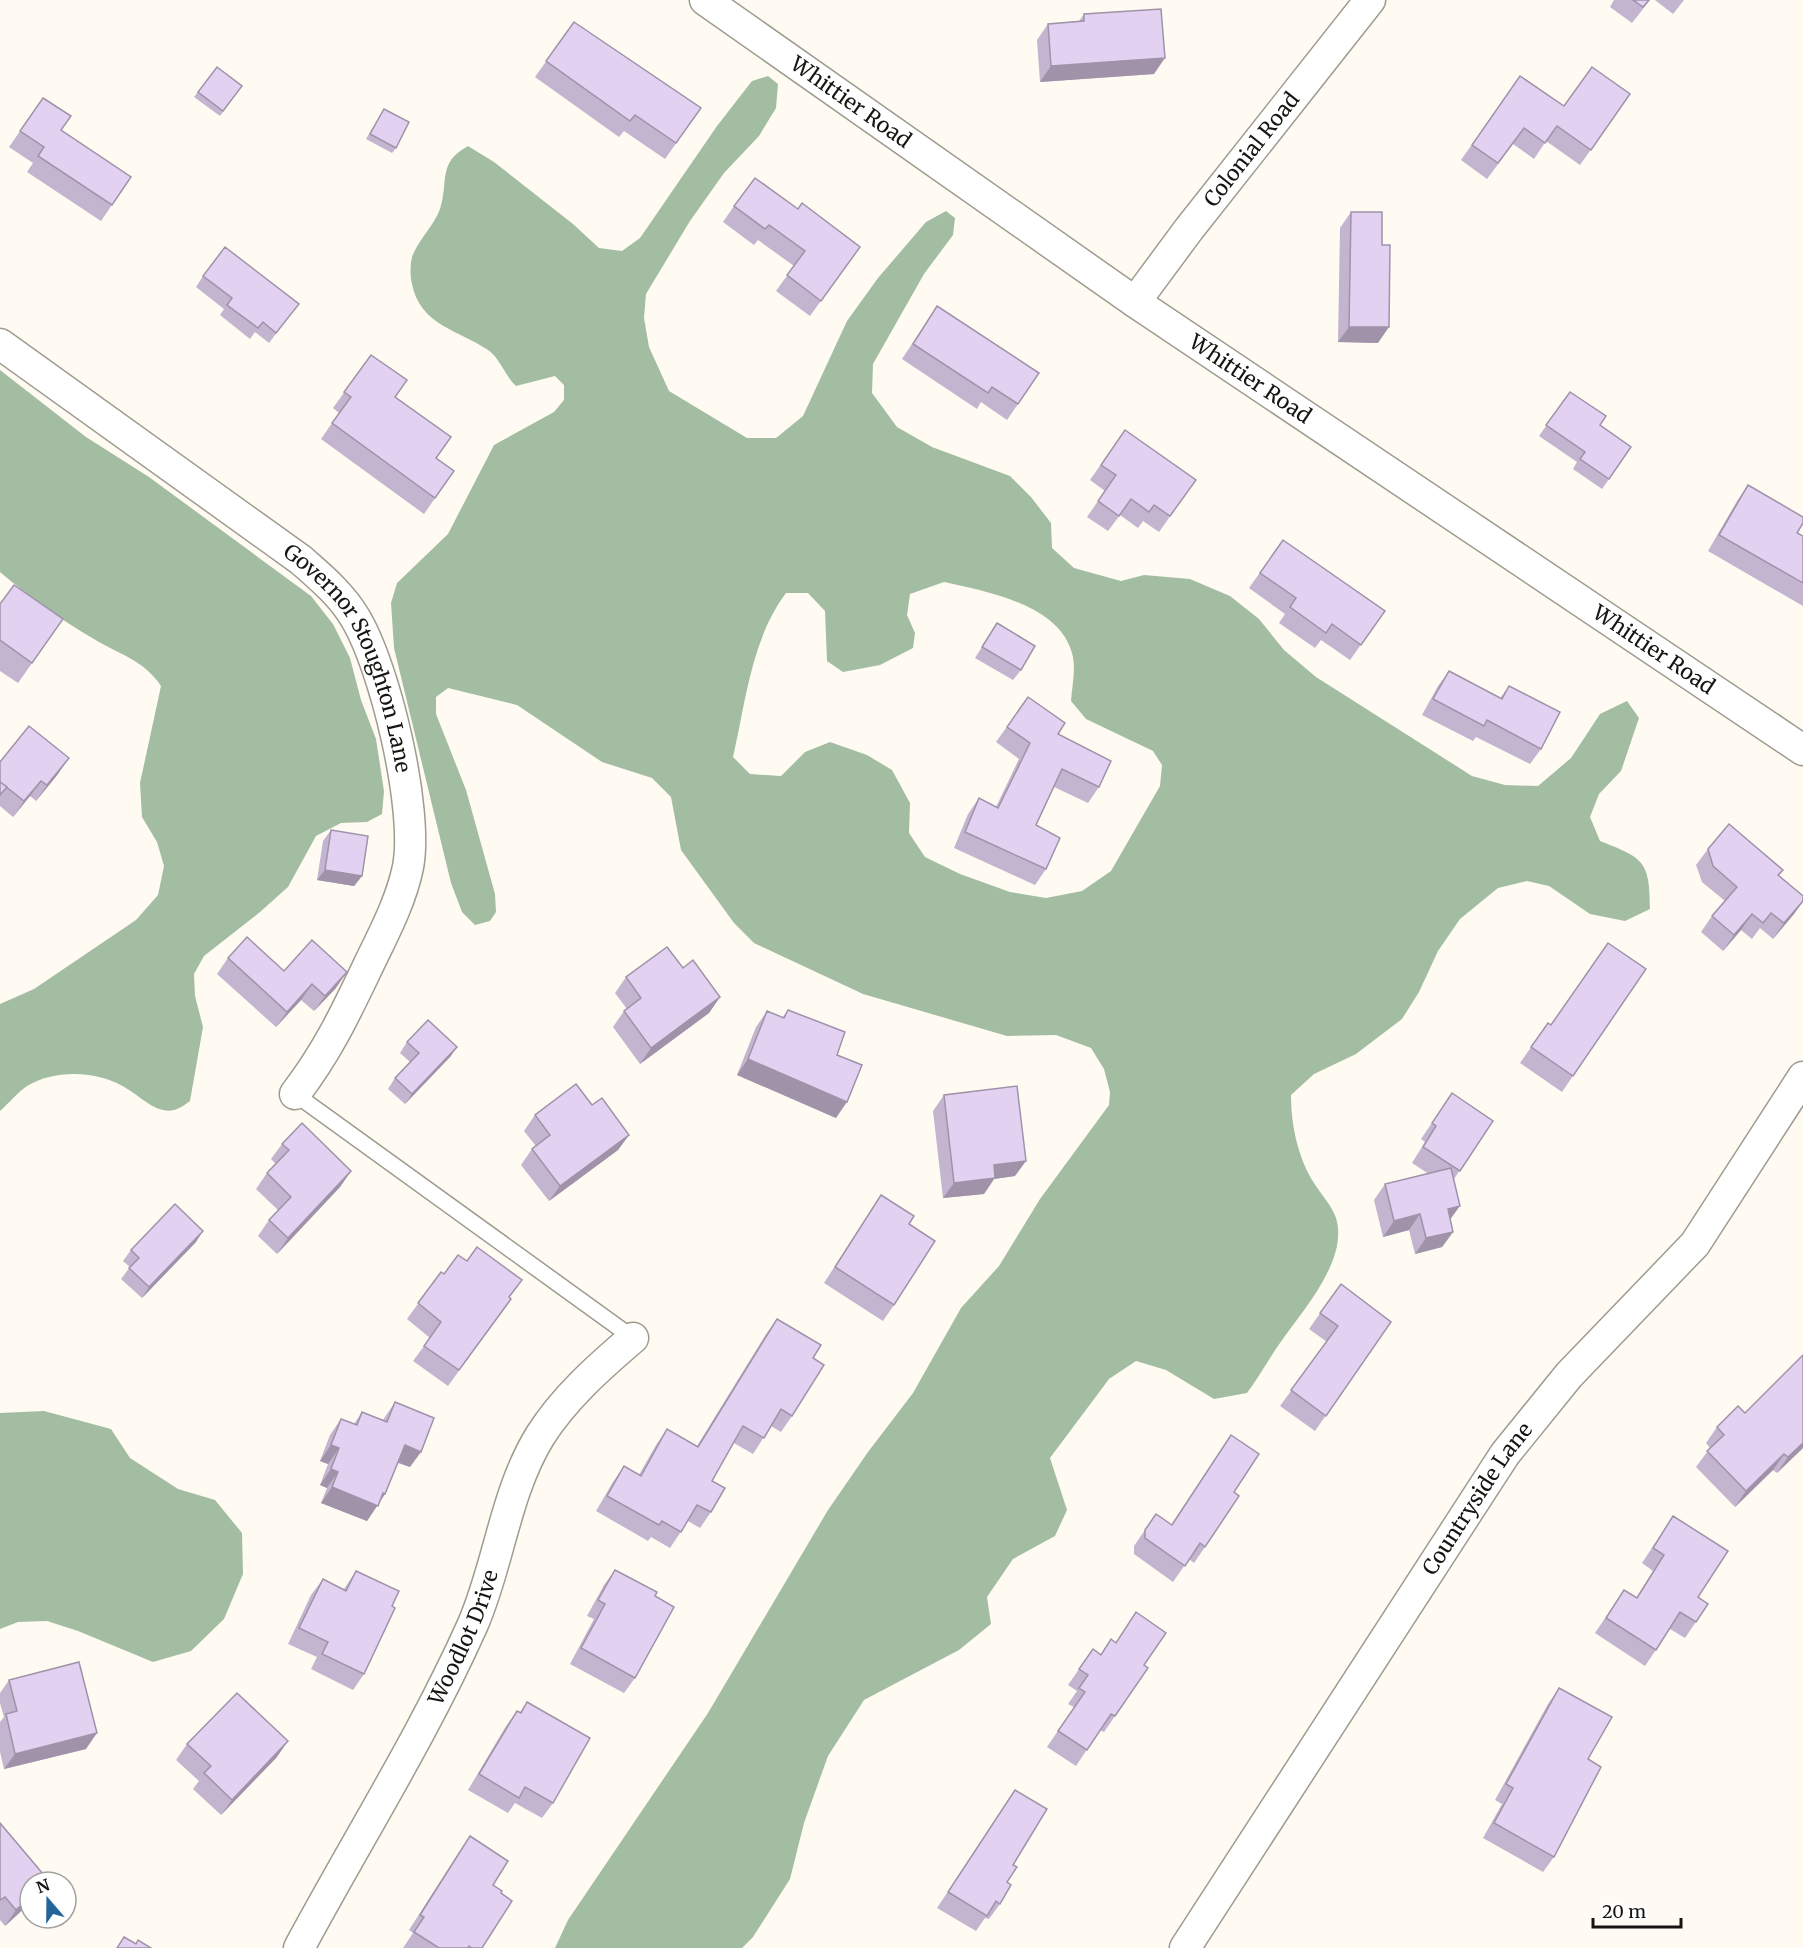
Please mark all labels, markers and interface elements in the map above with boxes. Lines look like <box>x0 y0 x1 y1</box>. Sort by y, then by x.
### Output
street label: Whittier Road <box>784 50 917 154</box>
street label: Colonial Road <box>1198 86 1305 212</box>
street label: Whittier Road <box>1183 328 1317 430</box>
street label: Governor Stoughton Lane <box>278 538 417 775</box>
street label: Whittier Road <box>1587 598 1721 700</box>
street label: Countryside Lane <box>1416 1417 1538 1580</box>
street label: Woodlot Drive <box>422 1567 504 1710</box>
north arrow <box>18 1870 78 1930</box>
text: N <box>34 1874 53 1897</box>
scale bar <box>1593 1891 1682 1929</box>
text: 20 m <box>1602 1900 1646 1923</box>

